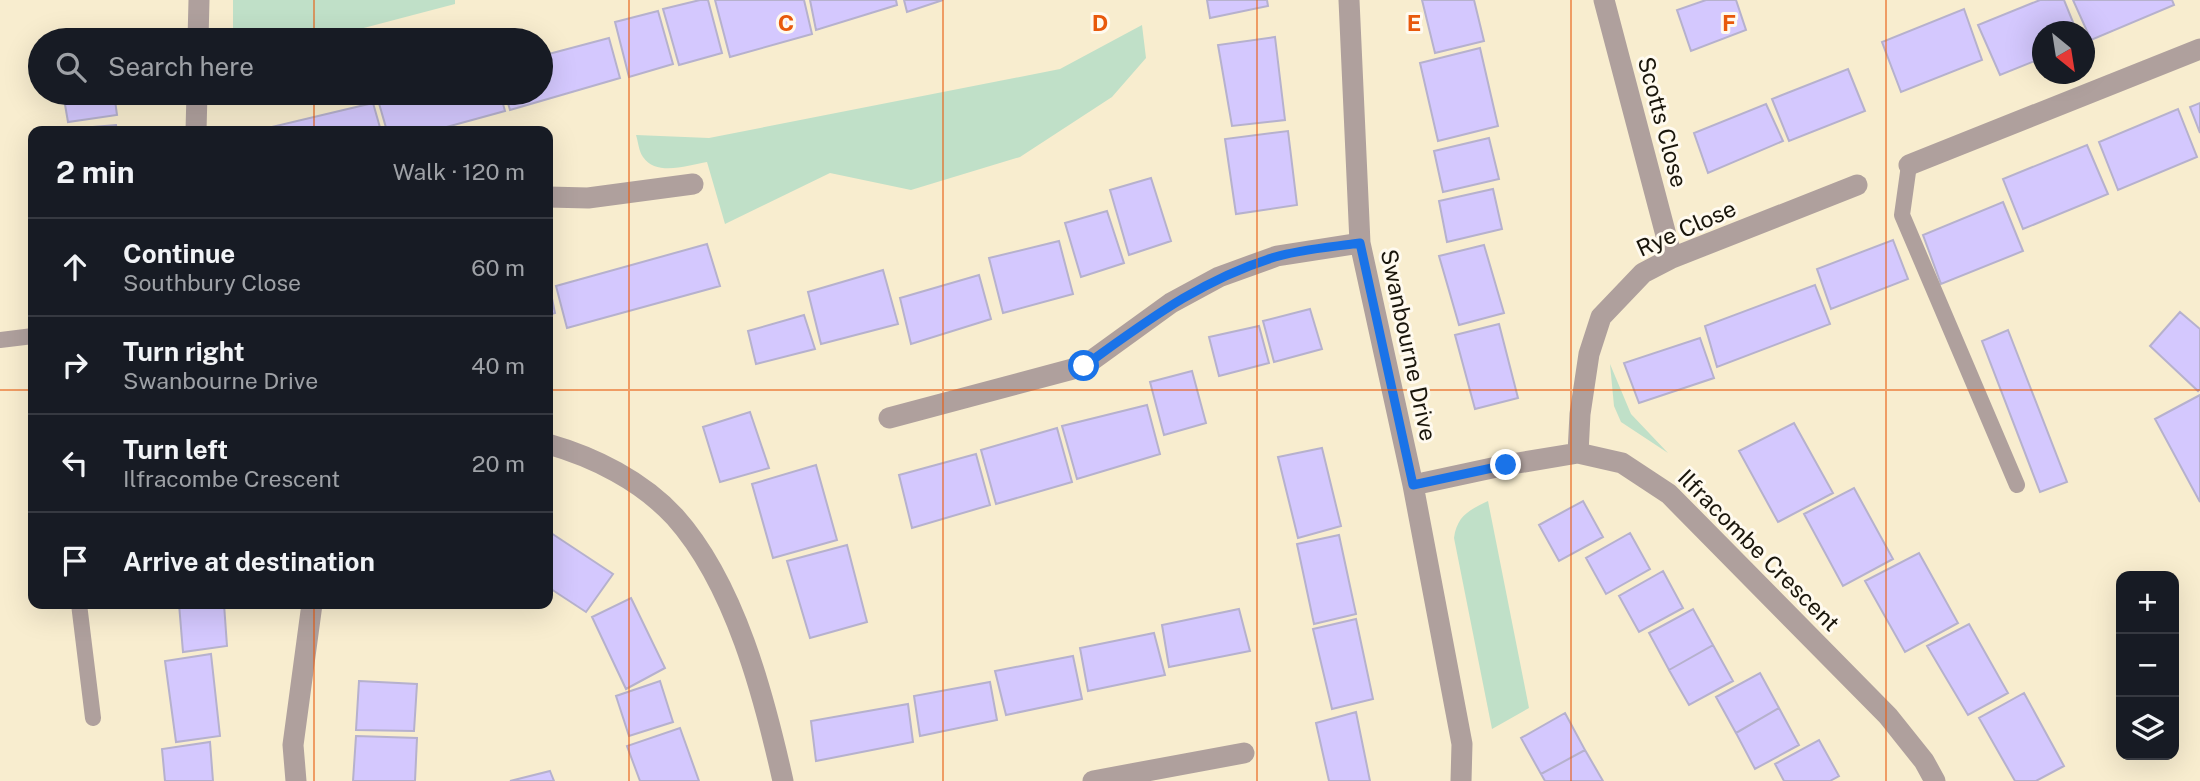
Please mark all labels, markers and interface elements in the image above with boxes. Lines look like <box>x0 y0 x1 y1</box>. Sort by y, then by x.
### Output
text: C <box>778 9 794 36</box>
text: D <box>1092 9 1108 36</box>
text: E <box>1407 9 1421 36</box>
text: F <box>1722 9 1736 36</box>
north arrow <box>2032 21 2095 84</box>
search box <box>28 28 553 105</box>
icon: search <box>52 48 90 86</box>
text: Search here <box>108 51 254 82</box>
street label: Scotts Close <box>1633 54 1693 190</box>
text: 2 min <box>56 154 135 190</box>
text: Walk · 120 m <box>393 158 525 185</box>
street label: Rye Close <box>1632 194 1740 262</box>
text: Continue <box>123 238 235 269</box>
street label: Swanbourne Drive <box>1376 247 1442 443</box>
icon: ahead <box>56 248 94 286</box>
text: 60 m <box>471 254 525 281</box>
text: Southbury Close <box>123 269 301 296</box>
text: Turn right <box>123 336 245 367</box>
icon: right <box>56 346 94 384</box>
route start <box>1068 350 1099 381</box>
text: 40 m <box>471 352 525 379</box>
text: Swanbourne Drive <box>123 367 318 394</box>
text: Turn left <box>123 434 228 465</box>
icon: left <box>56 444 94 482</box>
route end <box>1490 449 1521 480</box>
text: 20 m <box>472 450 525 477</box>
street label: Ilfracombe Crescent <box>1673 464 1845 636</box>
text: Ilfracombe Crescent <box>123 465 340 492</box>
icon: arrive <box>56 542 94 580</box>
text: Arrive at destination <box>123 546 375 577</box>
map controls <box>2116 571 2179 760</box>
button: + <box>2116 571 2179 634</box>
button: − <box>2116 634 2179 697</box>
button: layers <box>2116 697 2179 760</box>

